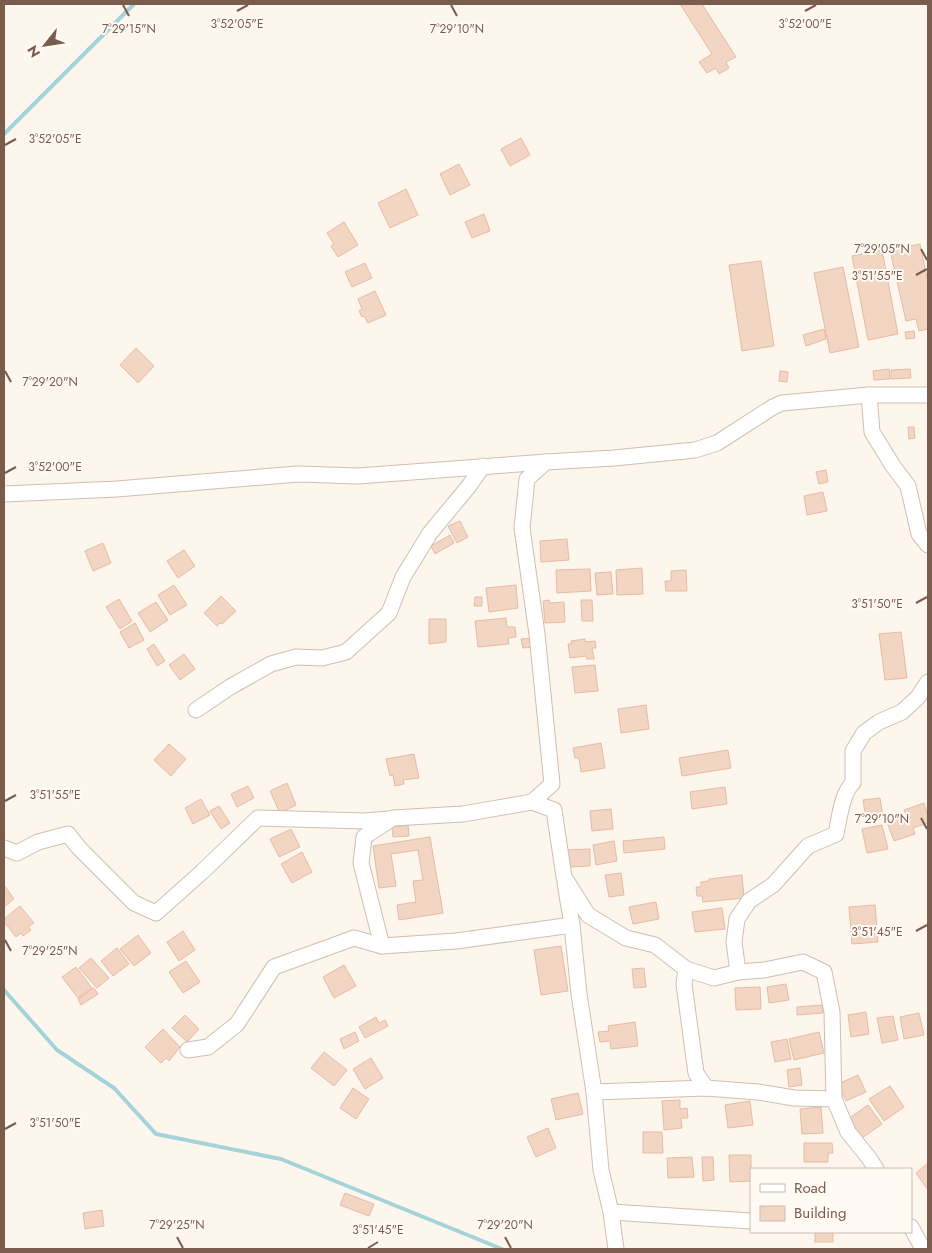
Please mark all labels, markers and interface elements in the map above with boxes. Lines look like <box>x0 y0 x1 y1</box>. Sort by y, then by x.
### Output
text: 3°52'05"E <box>210 15 264 33</box>
text: 3°52'00"E <box>778 15 832 33</box>
north arrow <box>20 20 70 70</box>
text: 7°29'15"N <box>102 20 156 38</box>
text: 7°29'10"N <box>430 20 484 38</box>
text: N <box>22 42 45 61</box>
text: 3°52'05"E <box>28 130 82 148</box>
text: 7°29'05"N <box>854 240 910 258</box>
text: 3°51'55"E <box>851 267 903 285</box>
text: 7°29'20"N <box>22 373 78 391</box>
text: 3°52'00"E <box>28 458 82 476</box>
text: 3°51'50"E <box>851 595 903 613</box>
text: 3°51'55"E <box>29 786 81 804</box>
text: 7°29'10"N <box>855 810 909 828</box>
text: 3°51'45"E <box>851 923 903 941</box>
text: 7°29'25"N <box>22 942 78 960</box>
text: 3°51'50"E <box>29 1114 81 1132</box>
legend <box>750 1168 912 1233</box>
text: Road <box>794 1177 826 1199</box>
text: Building <box>794 1202 846 1224</box>
text: 7°29'25"N <box>149 1216 205 1234</box>
text: 7°29'20"N <box>477 1216 533 1234</box>
text: 3°51'45"E <box>352 1221 404 1239</box>

